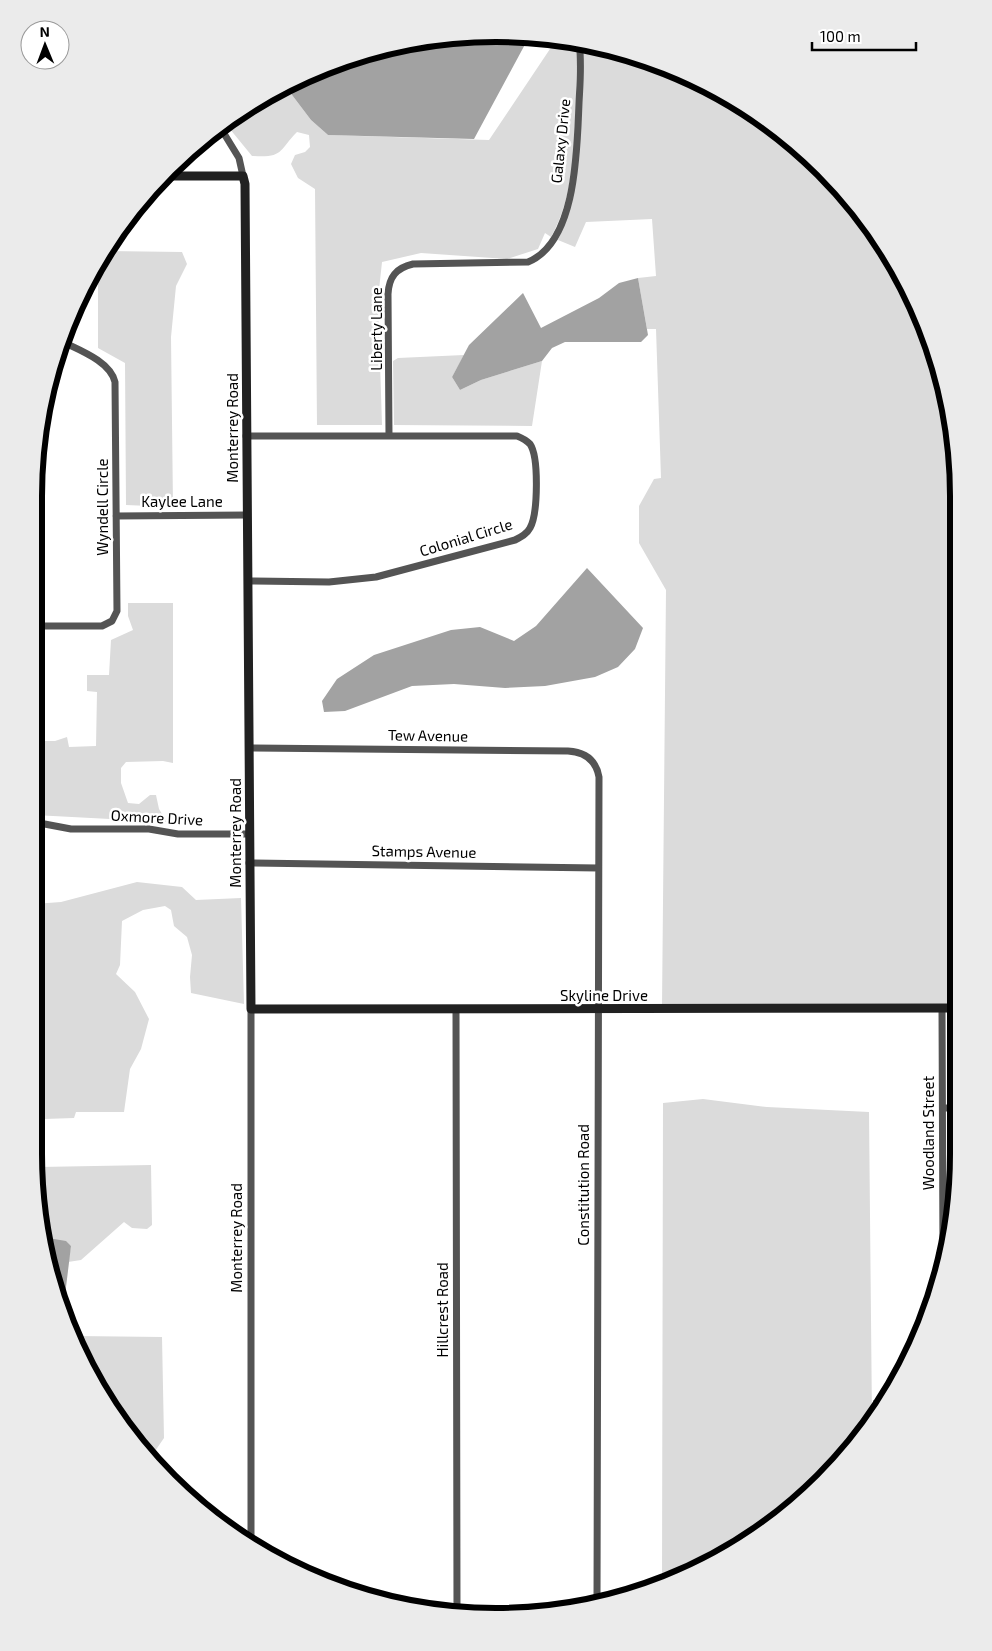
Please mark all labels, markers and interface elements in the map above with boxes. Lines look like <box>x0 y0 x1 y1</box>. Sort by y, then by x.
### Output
north arrow <box>20 20 70 70</box>
scale bar <box>812 20 916 52</box>
text: N <box>40 23 50 40</box>
text: 100 m <box>820 27 861 45</box>
street label: Galaxy Drive <box>547 98 573 184</box>
street label: Liberty Lane <box>367 287 385 371</box>
street label: Monterrey Road <box>223 373 241 483</box>
street label: Wyndell Circle <box>93 458 111 556</box>
street label: Kaylee Lane <box>141 492 223 510</box>
street label: Colonial Circle <box>417 514 514 560</box>
street label: Tew Avenue <box>388 725 468 745</box>
street label: Monterrey Road <box>226 778 244 888</box>
street label: Oxmore Drive <box>110 806 204 828</box>
street label: Stamps Avenue <box>371 841 477 861</box>
street label: Skyline Drive <box>560 986 648 1004</box>
street label: Woodland Street <box>919 1075 937 1190</box>
street label: Constitution Road <box>574 1124 592 1246</box>
street label: Monterrey Road <box>227 1183 245 1293</box>
street label: Hillcrest Road <box>433 1262 451 1358</box>

